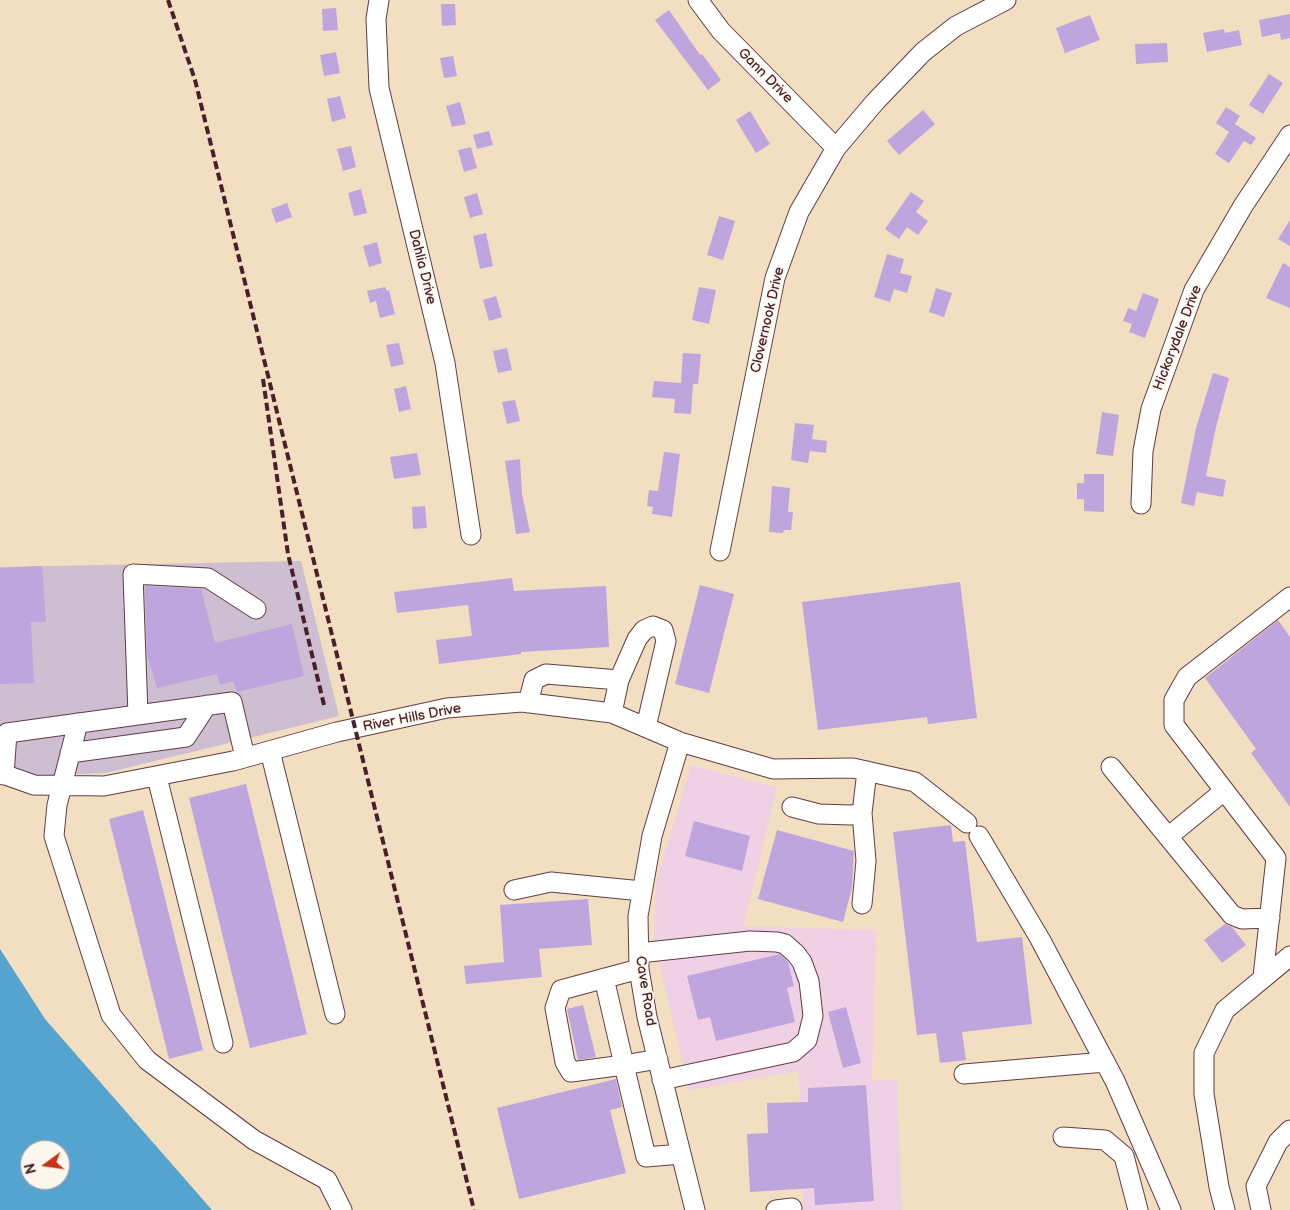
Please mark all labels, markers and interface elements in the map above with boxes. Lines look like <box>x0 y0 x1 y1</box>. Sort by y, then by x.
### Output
street label: Gann Drive <box>734 45 796 107</box>
street label: Dahlia Drive <box>405 228 439 306</box>
street label: Clovernook Drive <box>748 265 788 375</box>
street label: Hickorydale Drive <box>1150 283 1206 393</box>
street label: River Hills Drive <box>361 700 463 736</box>
street label: Cave Road <box>631 955 659 1027</box>
north arrow <box>20 1140 70 1190</box>
text: N <box>21 1161 40 1176</box>

